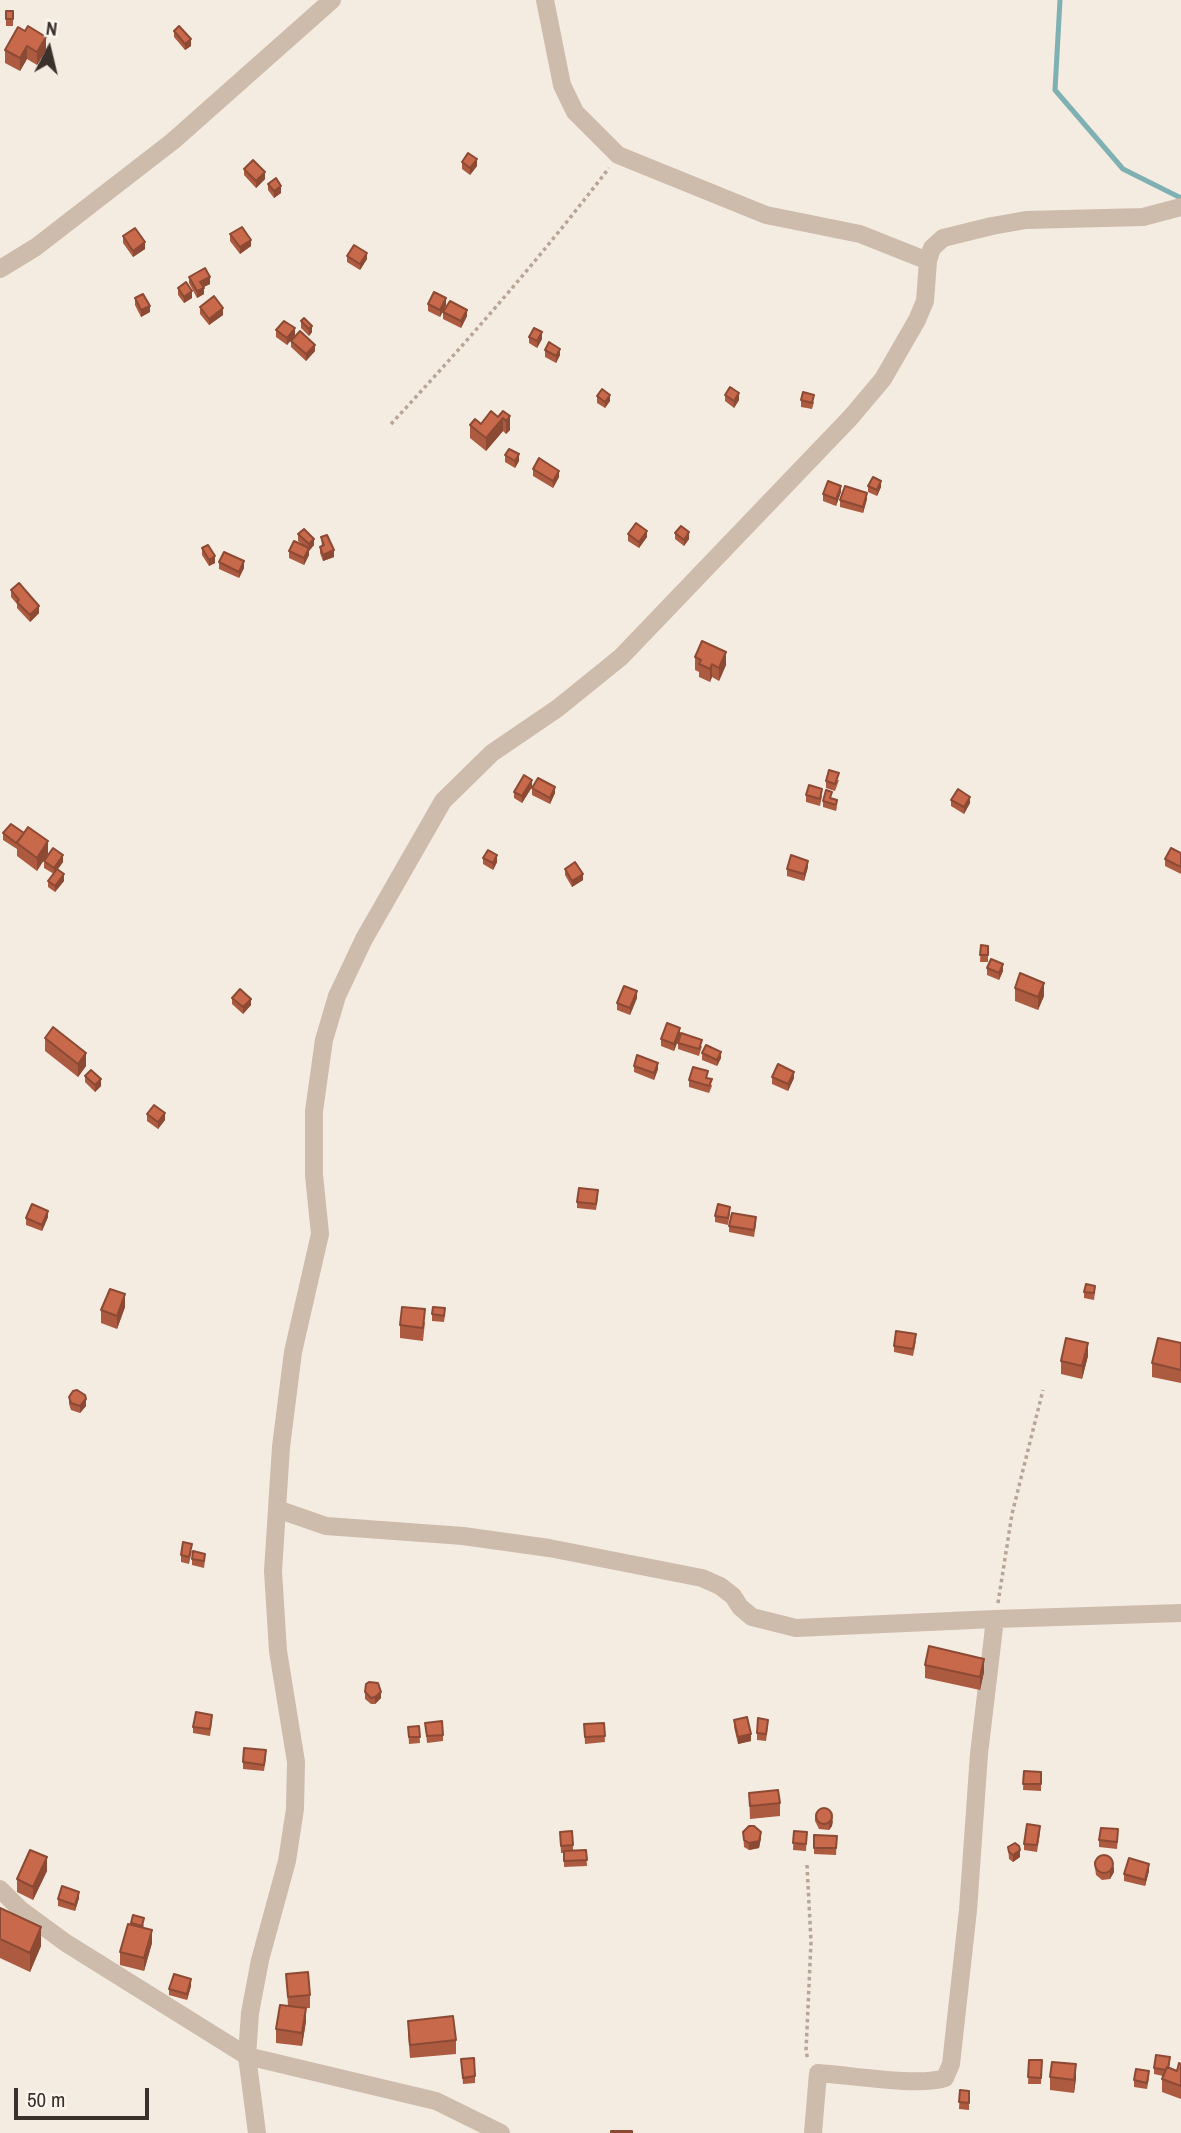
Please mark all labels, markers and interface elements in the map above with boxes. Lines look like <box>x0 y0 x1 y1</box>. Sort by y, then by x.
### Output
north arrow <box>14 14 84 84</box>
text: N <box>44 15 59 42</box>
scale bar <box>18 2074 152 2118</box>
text: 50 m <box>27 2085 65 2114</box>

